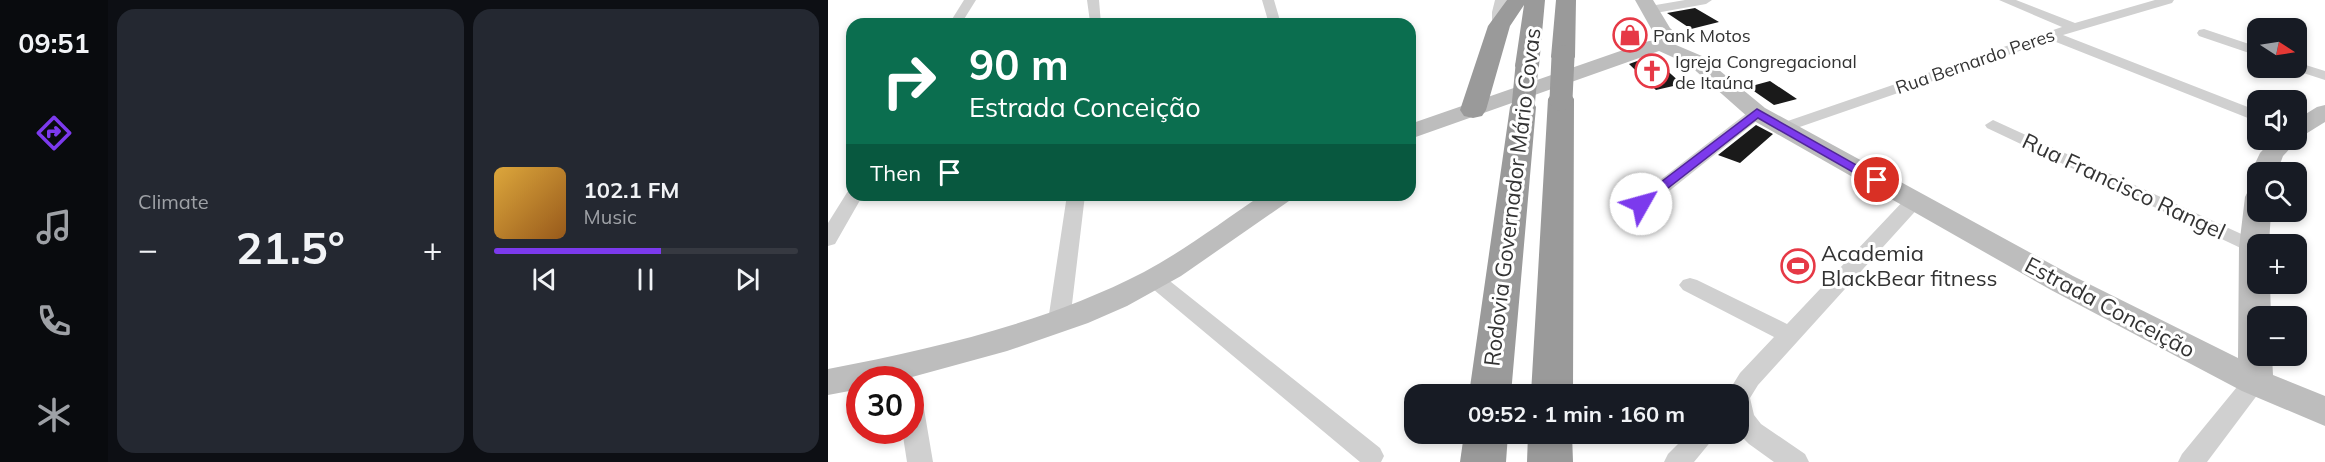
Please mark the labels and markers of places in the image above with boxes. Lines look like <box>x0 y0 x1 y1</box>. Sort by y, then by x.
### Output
shop icon: Pank Motos <box>1612 17 1648 53</box>
place label: Pank Motos <box>1653 24 1751 47</box>
place label: Igreja Congregacional de Itaúna <box>1675 50 1857 94</box>
church icon: Igreja Congregacional de Itaúna <box>1634 53 1670 89</box>
pin <box>1851 154 1902 205</box>
place label: Academia BlackBear fitness <box>1821 239 1998 292</box>
sports icon: Academia BlackBear fitness <box>1780 248 1816 284</box>

